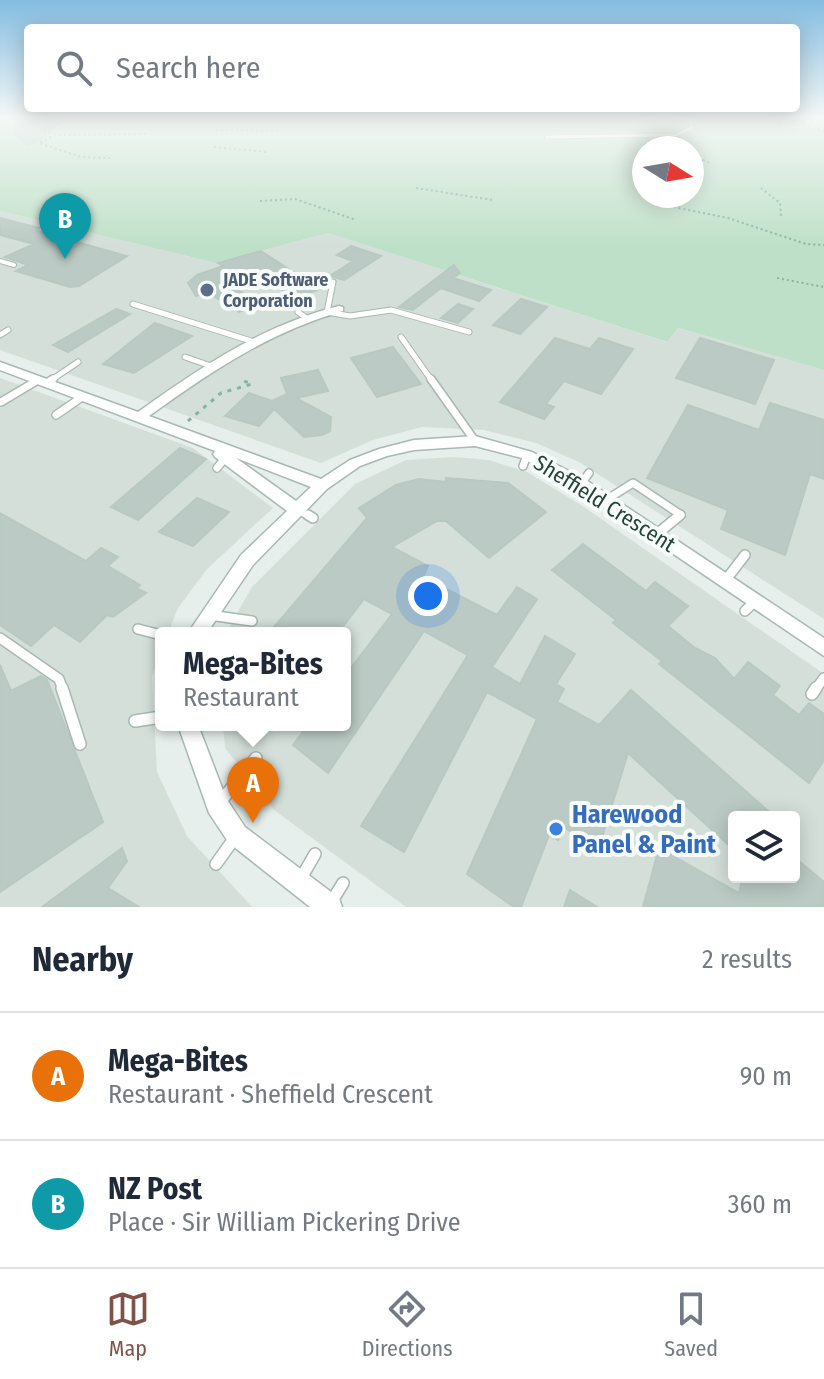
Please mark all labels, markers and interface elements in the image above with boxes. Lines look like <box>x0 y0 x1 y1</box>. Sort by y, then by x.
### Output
search box <box>24 24 800 112</box>
icon: search <box>52 46 96 90</box>
text: Search here <box>116 50 261 86</box>
north arrow <box>632 136 704 208</box>
pin: B <box>39 193 91 259</box>
place label: JADE Software Corporation <box>222 269 328 312</box>
marker: JADE Software Corporation <box>198 281 216 299</box>
street label: Sheffield Crescent <box>529 449 681 558</box>
your location <box>408 576 448 616</box>
popup <box>155 627 351 731</box>
text: Mega-Bites <box>183 646 323 682</box>
text: Restaurant <box>183 682 299 713</box>
pin: A <box>227 757 279 823</box>
place label: Harewood Panel & Paint <box>572 799 717 860</box>
map controls <box>728 811 800 883</box>
button: layers <box>728 811 800 883</box>
marker: Harewood Panel & Paint <box>547 820 565 838</box>
text: Nearby <box>32 939 133 980</box>
text: 2 results <box>702 944 792 975</box>
text: Mega-Bites <box>108 1043 248 1079</box>
text: A <box>51 1061 65 1092</box>
text: 90 m <box>740 1061 792 1092</box>
text: Restaurant · Sheffield Crescent <box>108 1079 433 1110</box>
text: NZ Post <box>108 1171 202 1207</box>
text: B <box>51 1189 65 1220</box>
text: 360 m <box>728 1189 792 1220</box>
text: Place · Sir William Pickering Drive <box>108 1207 461 1238</box>
tab: Map <box>106 1287 150 1362</box>
tab: Directions <box>362 1287 453 1362</box>
tab: Saved <box>664 1287 718 1362</box>

